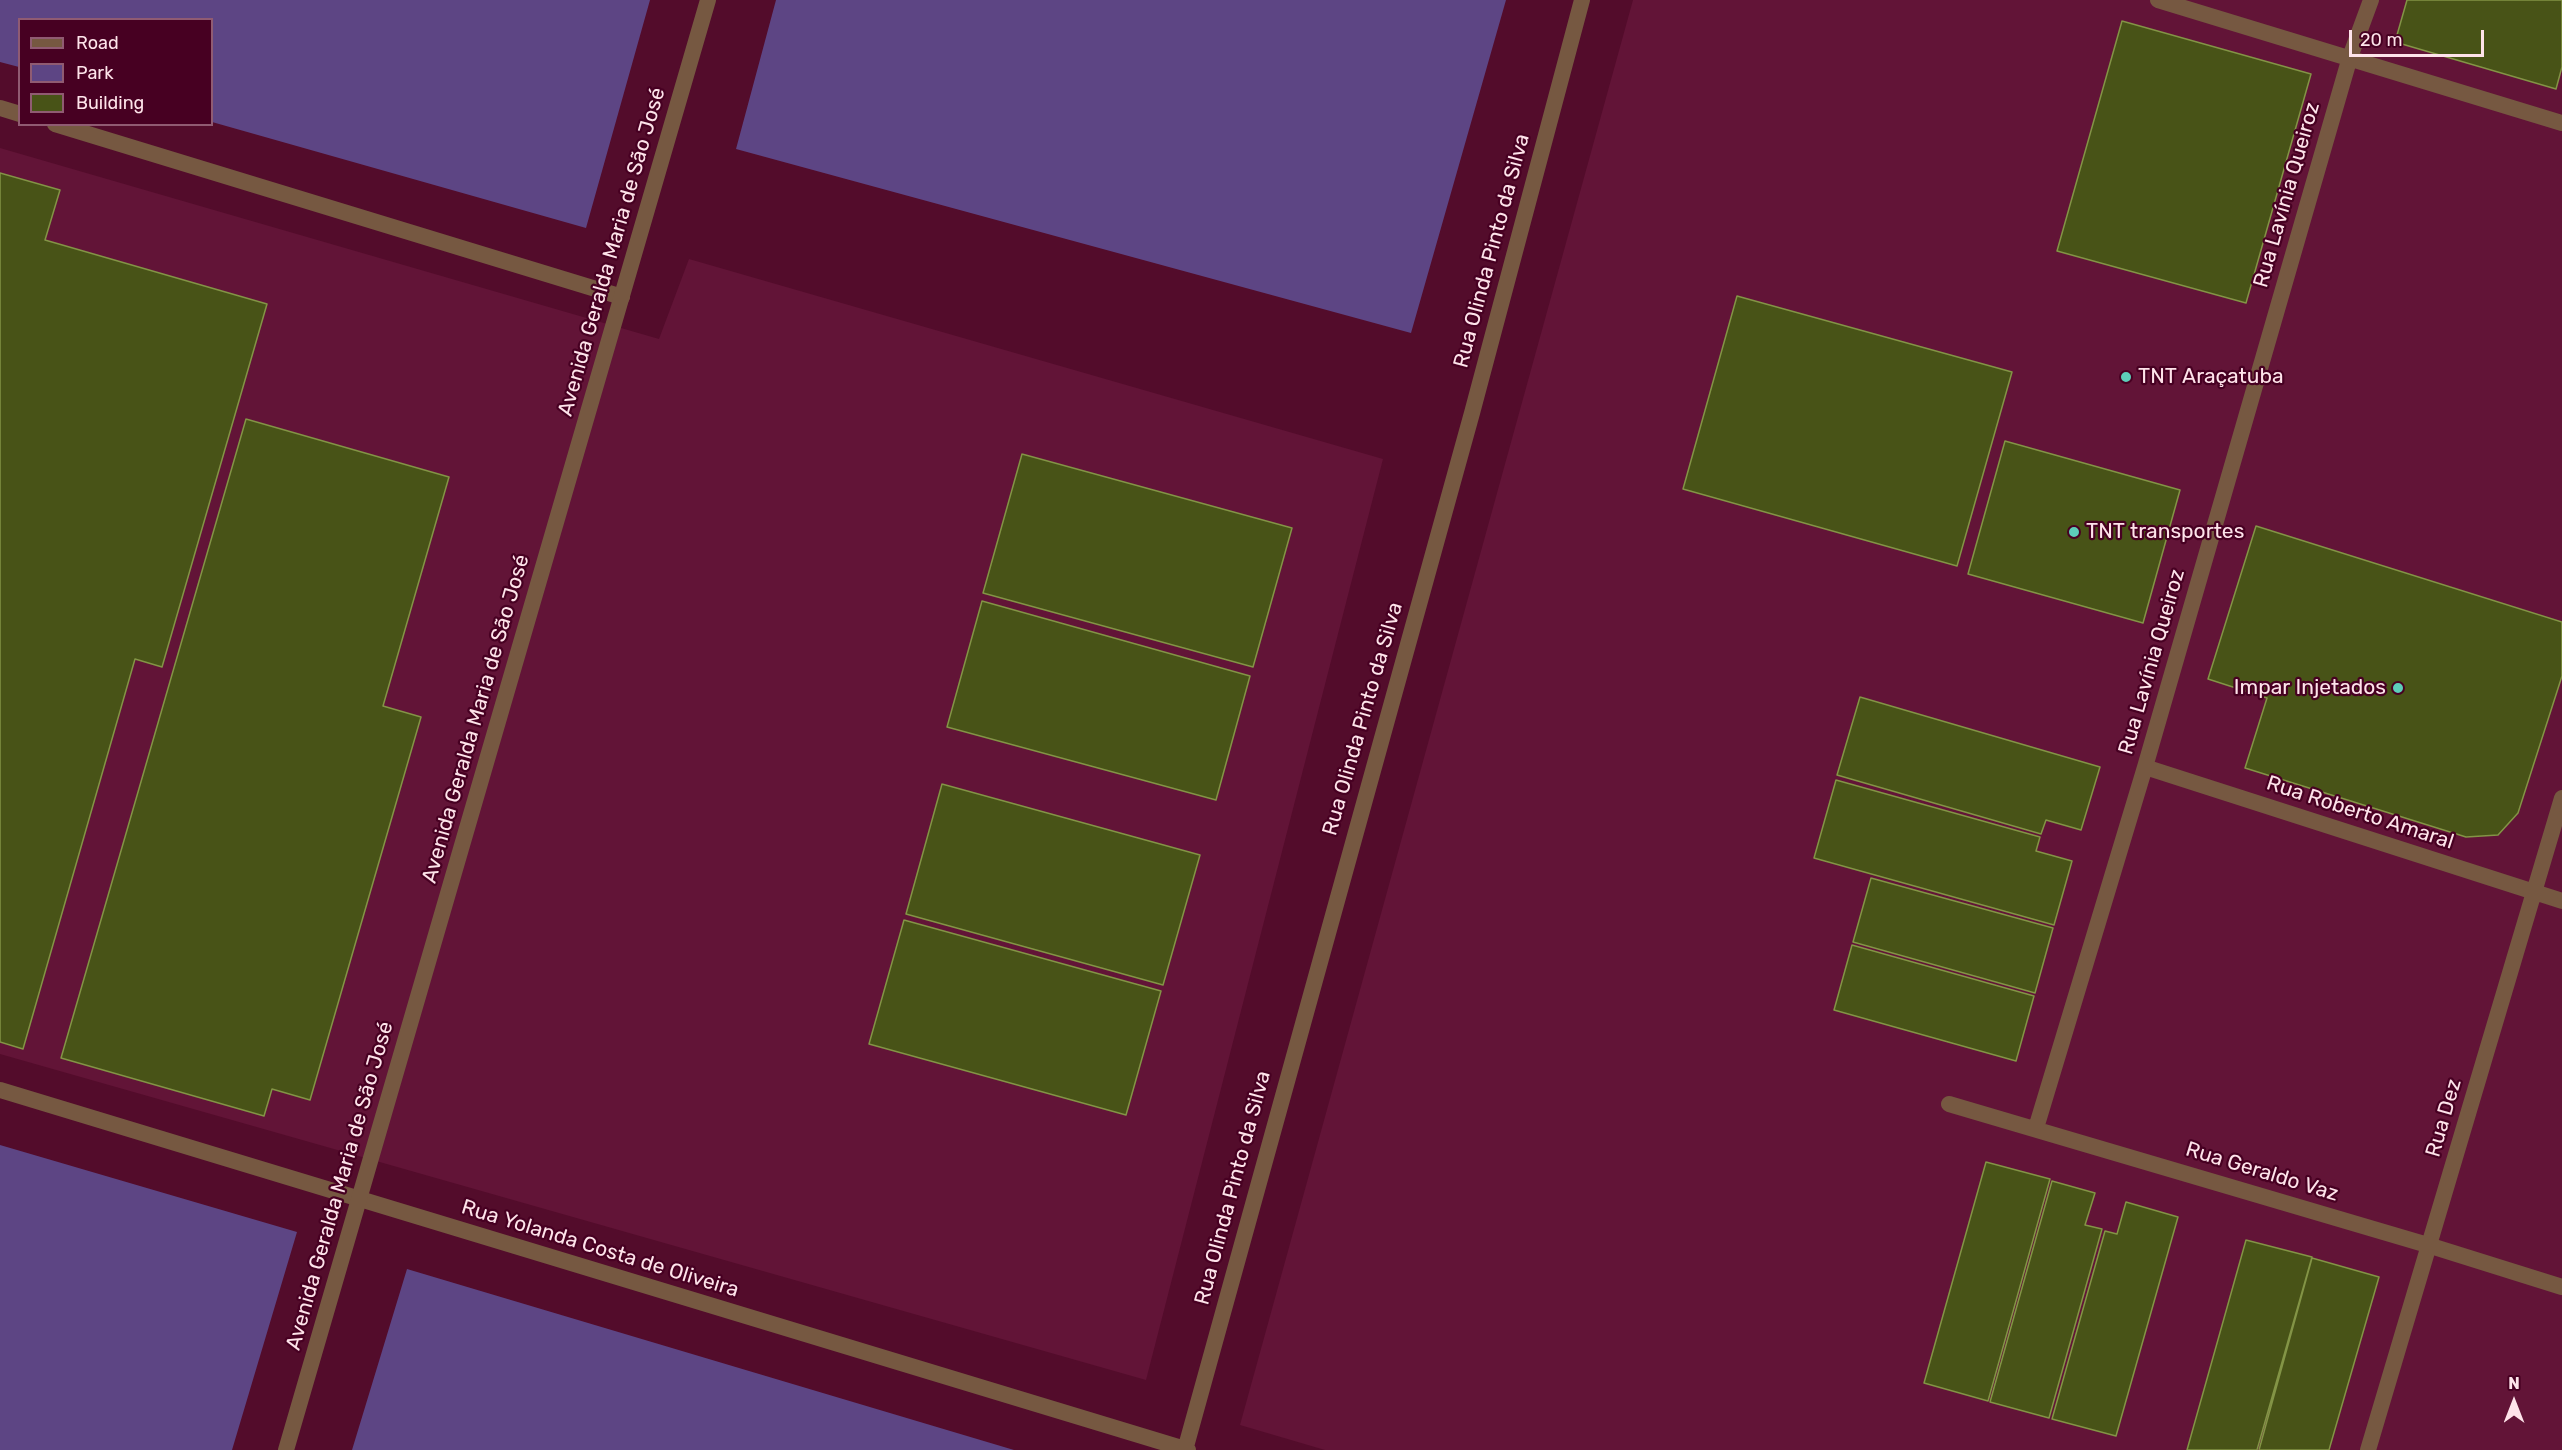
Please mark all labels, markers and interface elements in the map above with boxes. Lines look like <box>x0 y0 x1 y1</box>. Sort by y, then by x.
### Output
legend <box>18 18 213 126</box>
scale bar <box>2352 18 2487 56</box>
text: 20 m <box>2360 29 2402 51</box>
text: Road <box>76 32 119 54</box>
text: Park <box>76 62 113 84</box>
street label: Avenida Geralda Maria de São José <box>553 85 671 419</box>
text: Building <box>76 92 144 114</box>
street label: Rua Lavínia Queiroz <box>2248 99 2326 291</box>
street label: Rua Olinda Pinto da Silva <box>1449 131 1535 371</box>
place label: TNT Araçatuba <box>2138 364 2284 390</box>
marker: TNT Araçatuba <box>2119 370 2133 384</box>
place label: TNT transportes <box>2086 519 2244 545</box>
marker: TNT transportes <box>2067 525 2081 539</box>
street label: Avenida Geralda Maria de São José <box>417 552 535 886</box>
street label: Rua Lavínia Queiroz <box>2113 566 2191 758</box>
street label: Rua Olinda Pinto da Silva <box>1318 600 1408 838</box>
place label: Impar Injetados <box>2234 675 2386 701</box>
marker: Impar Injetados <box>2391 681 2405 695</box>
street label: Rua Roberto Amaral <box>2263 771 2457 855</box>
street label: Avenida Geralda Maria de São José <box>281 1019 399 1353</box>
street label: Rua Olinda Pinto da Silva <box>1190 1068 1276 1308</box>
street label: Rua Dez <box>2421 1076 2467 1160</box>
street label: Rua Geraldo Vaz <box>2183 1137 2341 1207</box>
street label: Rua Yolanda Costa de Oliveira <box>458 1195 742 1303</box>
north arrow <box>2484 1372 2544 1432</box>
text: N <box>2508 1374 2520 1393</box>

